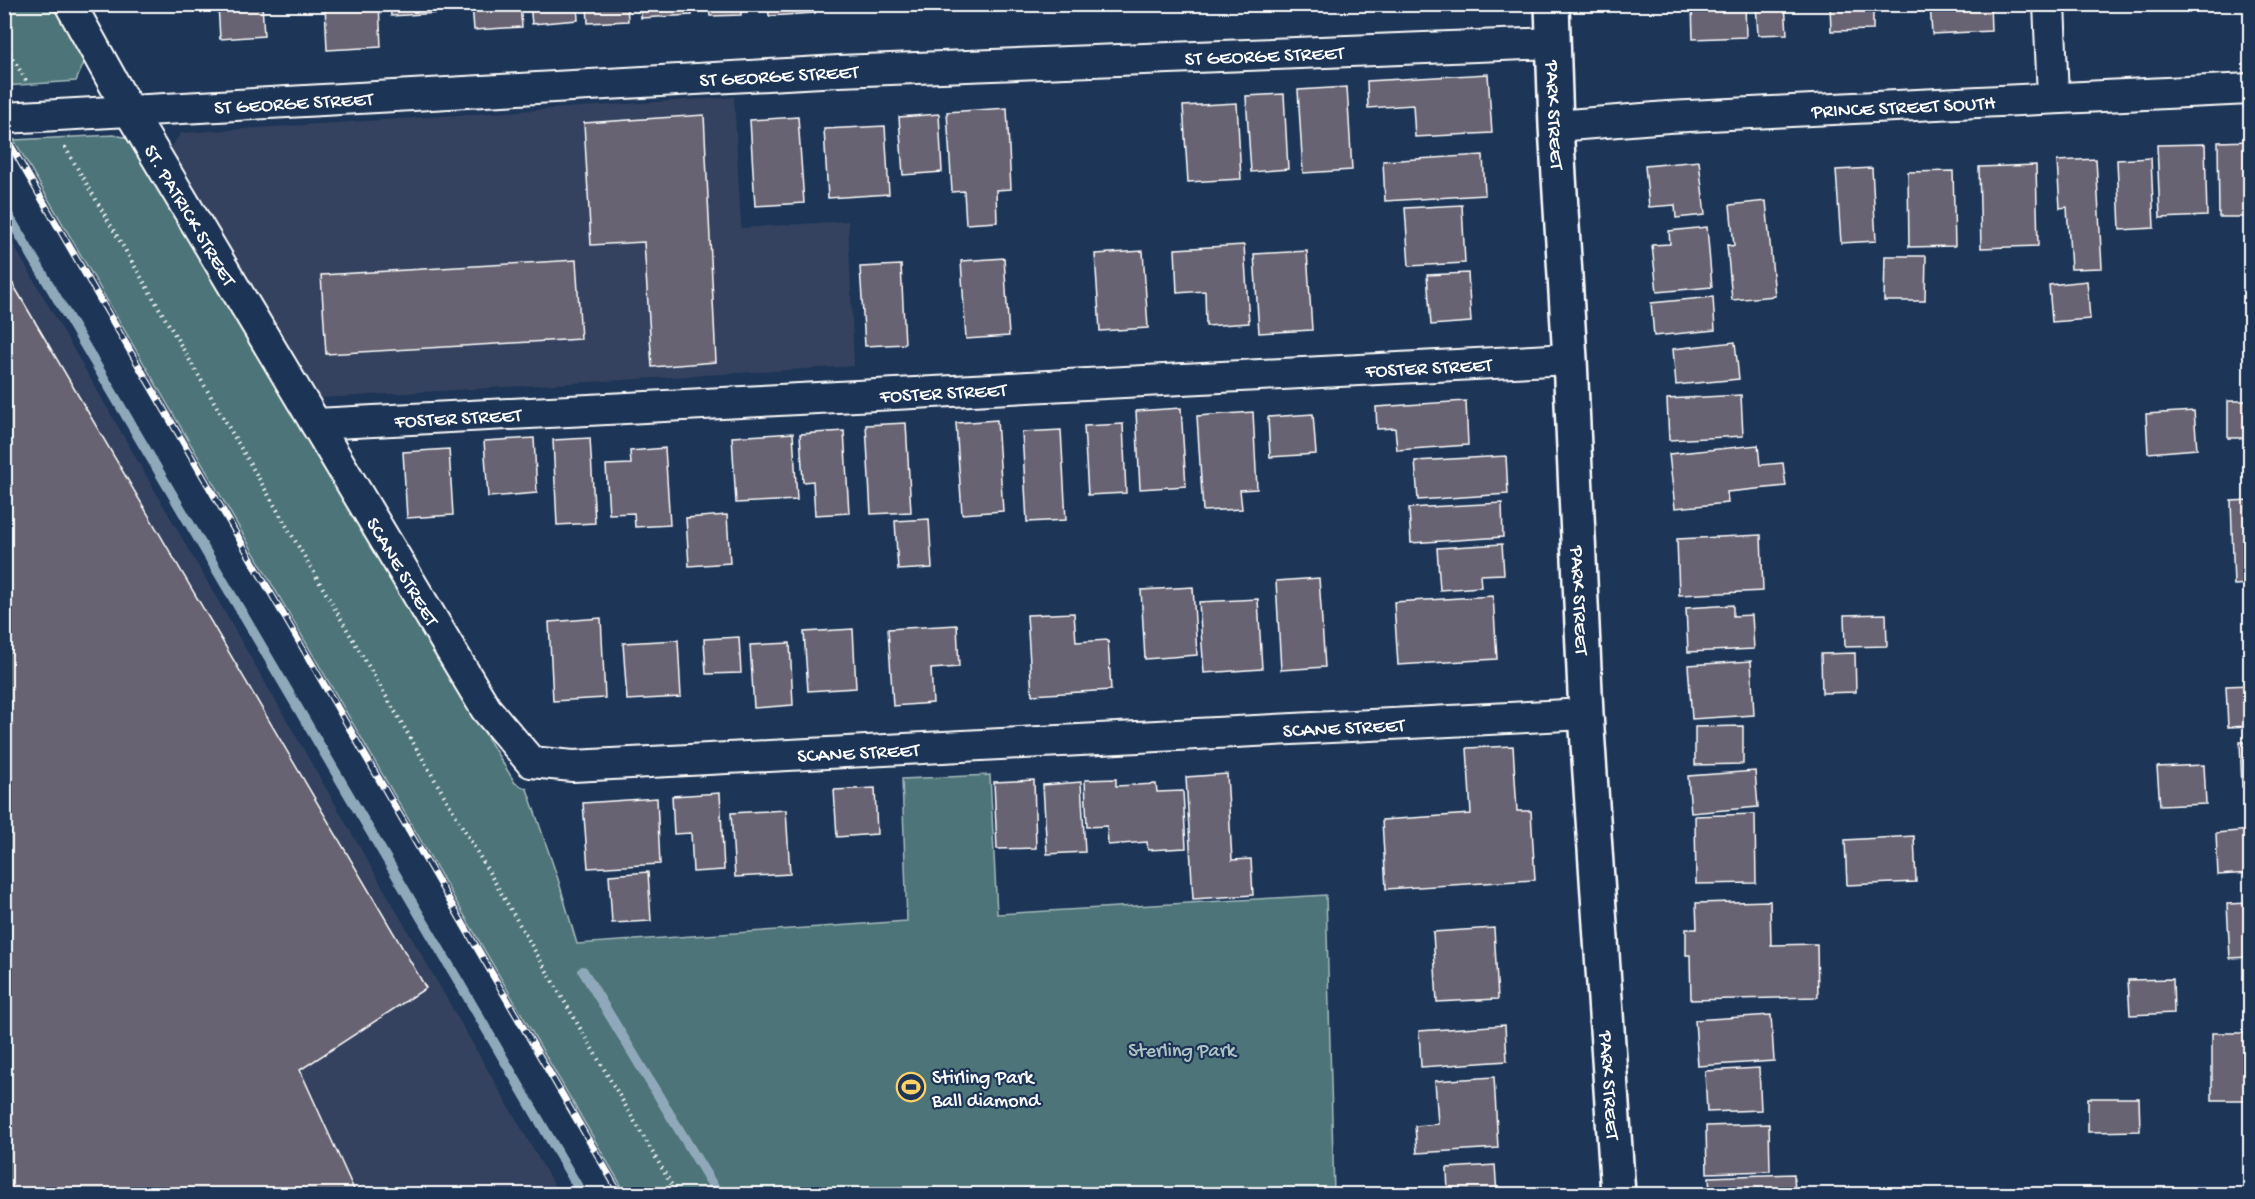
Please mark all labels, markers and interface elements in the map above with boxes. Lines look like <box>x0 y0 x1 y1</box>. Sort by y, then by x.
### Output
street label: ST GEORGE STREET <box>1184 43 1346 72</box>
street label: PARK STREET <box>1539 59 1567 172</box>
street label: ST GEORGE STREET <box>699 62 860 94</box>
street label: ST GEORGE STREET <box>214 89 375 121</box>
street label: PRINCE STREET SOUTH <box>1810 93 1997 125</box>
street label: ST. PATRICK STREET <box>137 142 240 292</box>
street label: FOSTER STREET <box>1364 355 1494 385</box>
street label: FOSTER STREET <box>878 380 1009 410</box>
street label: FOSTER STREET <box>393 405 523 435</box>
street label: SCANE STREET <box>359 514 443 632</box>
street label: PARK STREET <box>1563 544 1591 657</box>
street label: SCANE STREET <box>1282 715 1407 745</box>
street label: SCANE STREET <box>797 740 921 769</box>
street label: PARK STREET <box>1592 1029 1622 1142</box>
park label: Sterling Park <box>1128 1041 1238 1064</box>
place label: Stirling Park Ball diamond <box>931 1068 1042 1114</box>
sports icon: Stirling Park Ball diamond <box>895 1071 927 1103</box>

